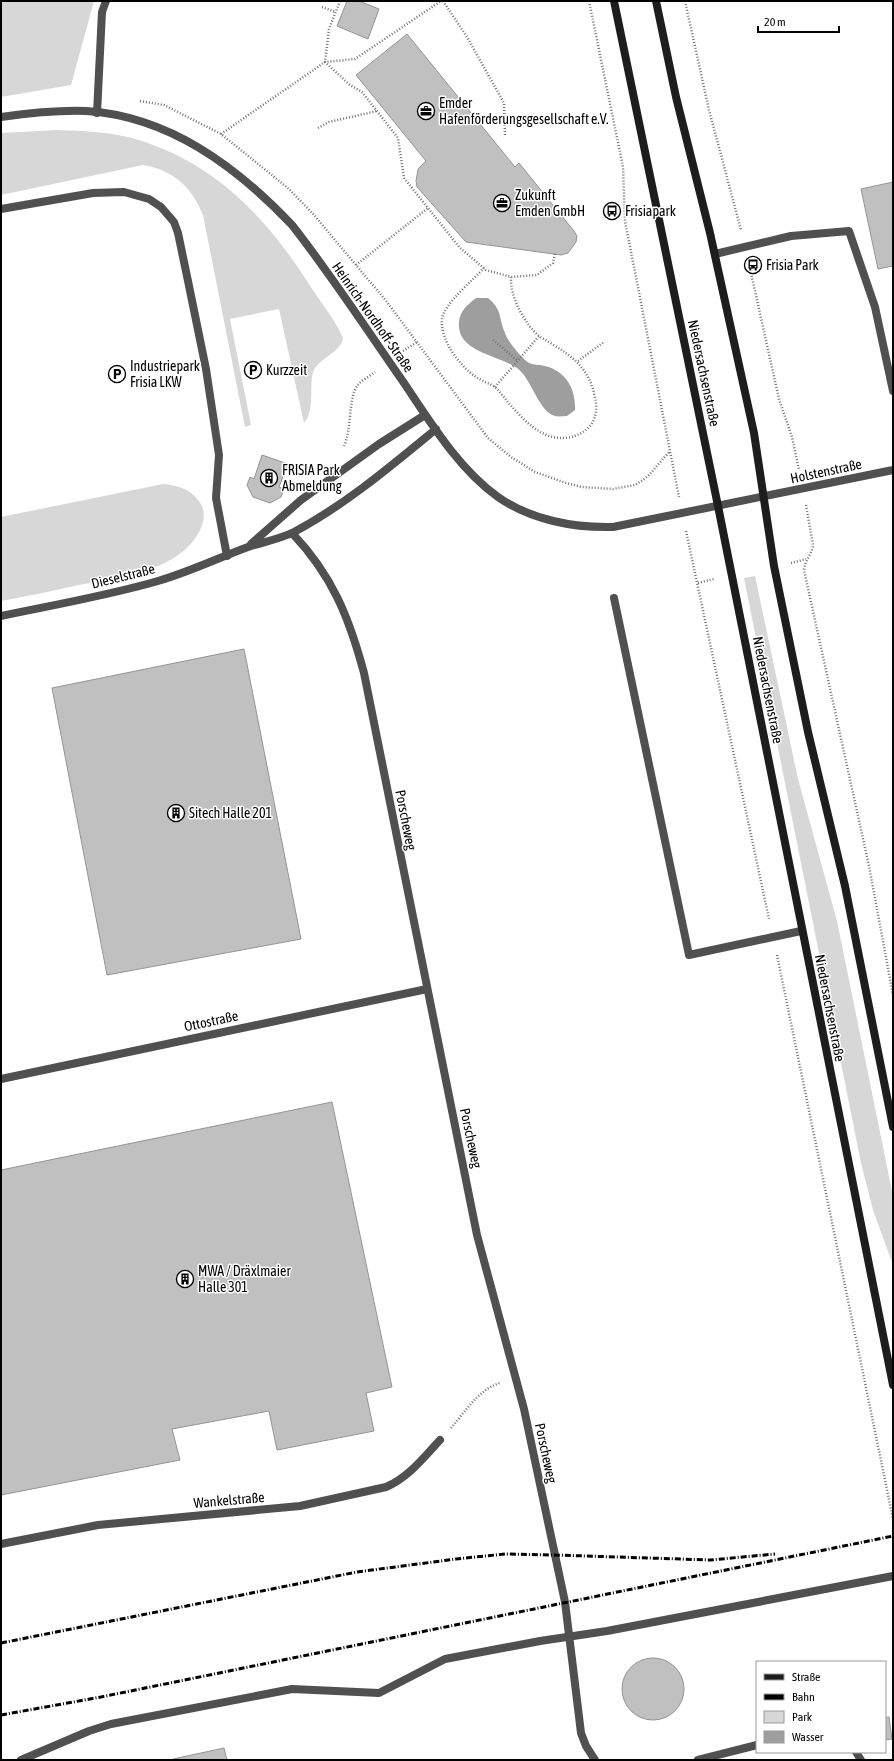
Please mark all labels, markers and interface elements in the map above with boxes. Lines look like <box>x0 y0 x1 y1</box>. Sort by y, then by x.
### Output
scale bar <box>758 8 839 34</box>
text: 20 m <box>764 15 786 29</box>
place label: Emder Hafenförderungsgesellschaft e.V. <box>439 95 609 127</box>
office icon: Emder Hafenförderungsgesellschaft e.V. <box>416 101 436 121</box>
place label: Zukunft Emden GmbH <box>515 187 585 219</box>
office icon: Zukunft Emden GmbH <box>492 193 512 213</box>
bus stop icon: Frisiapark <box>602 201 622 221</box>
place label: Frisiapark <box>625 203 676 219</box>
bus stop icon: Frisia Park <box>743 255 763 275</box>
place label: Frisia Park <box>766 257 819 273</box>
street label: Heinrich-Nordhoff-Straße <box>329 259 417 375</box>
street label: Niedersachsenstraße <box>685 318 723 428</box>
place label: Industriepark Frisia LKW <box>130 358 200 390</box>
parking icon: Kurzzeit <box>243 360 263 380</box>
place label: Kurzzeit <box>266 362 307 378</box>
parking icon: Industriepark Frisia LKW <box>107 364 127 384</box>
street label: Holstenstraße <box>789 456 863 486</box>
place label: FRISIA Park Abmeldung <box>282 462 342 494</box>
building icon: FRISIA Park Abmeldung <box>259 468 279 488</box>
street label: Dieselstraße <box>90 560 156 592</box>
street label: Niedersachsenstraße <box>750 635 786 745</box>
street label: Porscheweg <box>392 788 420 852</box>
building icon: Sitech Halle 201 <box>166 803 186 823</box>
place label: Sitech Halle 201 <box>189 805 272 821</box>
street label: Niedersachsenstraße <box>812 953 848 1063</box>
street label: Ottostraße <box>182 1007 240 1035</box>
street label: Porscheweg <box>457 1106 485 1170</box>
place label: MWA / Dräxlmaier Halle 301 <box>198 1263 291 1295</box>
building icon: MWA / Dräxlmaier Halle 301 <box>175 1269 195 1289</box>
street label: Porscheweg <box>532 1421 560 1485</box>
street label: Wankelstraße <box>193 1489 265 1511</box>
legend <box>756 1661 886 1753</box>
text: Straße <box>792 1670 820 1684</box>
text: Bahn <box>792 1690 815 1704</box>
text: Park <box>792 1710 813 1724</box>
text: Wasser <box>792 1730 824 1744</box>

